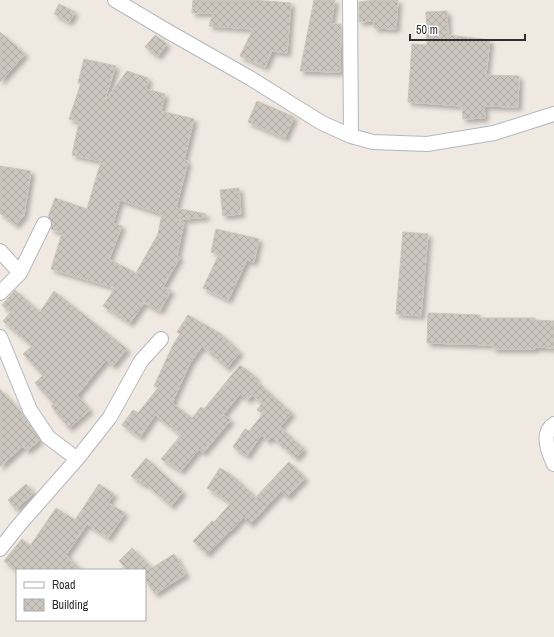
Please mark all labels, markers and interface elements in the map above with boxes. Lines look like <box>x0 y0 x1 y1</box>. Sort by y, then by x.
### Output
scale bar <box>410 16 525 42</box>
text: 50 m <box>416 22 438 38</box>
legend <box>16 569 146 621</box>
text: Road <box>52 577 76 593</box>
text: Building <box>52 597 89 613</box>

